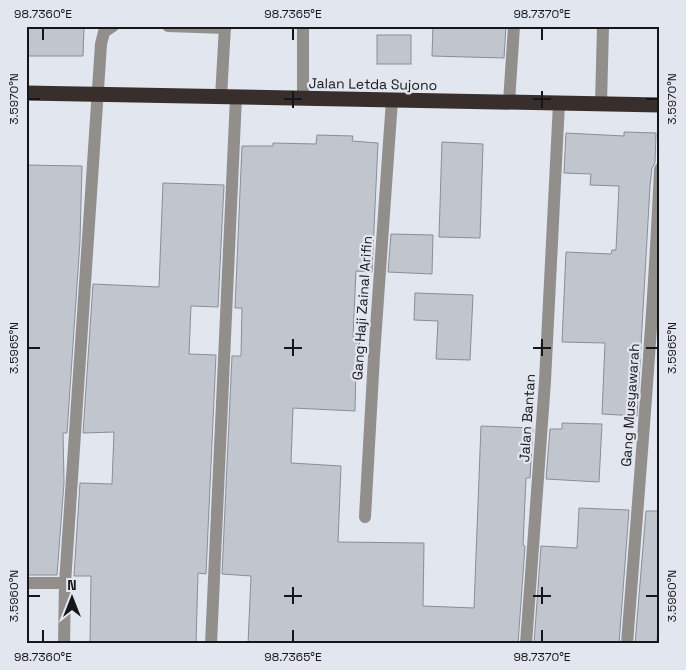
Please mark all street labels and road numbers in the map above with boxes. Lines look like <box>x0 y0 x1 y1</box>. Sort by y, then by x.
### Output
street label: Jalan Letda Sujono <box>309 74 437 94</box>
street label: Gang Haji Zainal Arifin <box>348 235 376 381</box>
street label: Gang Musyawarah <box>617 343 643 467</box>
street label: Jalan Bantan <box>515 373 539 463</box>

